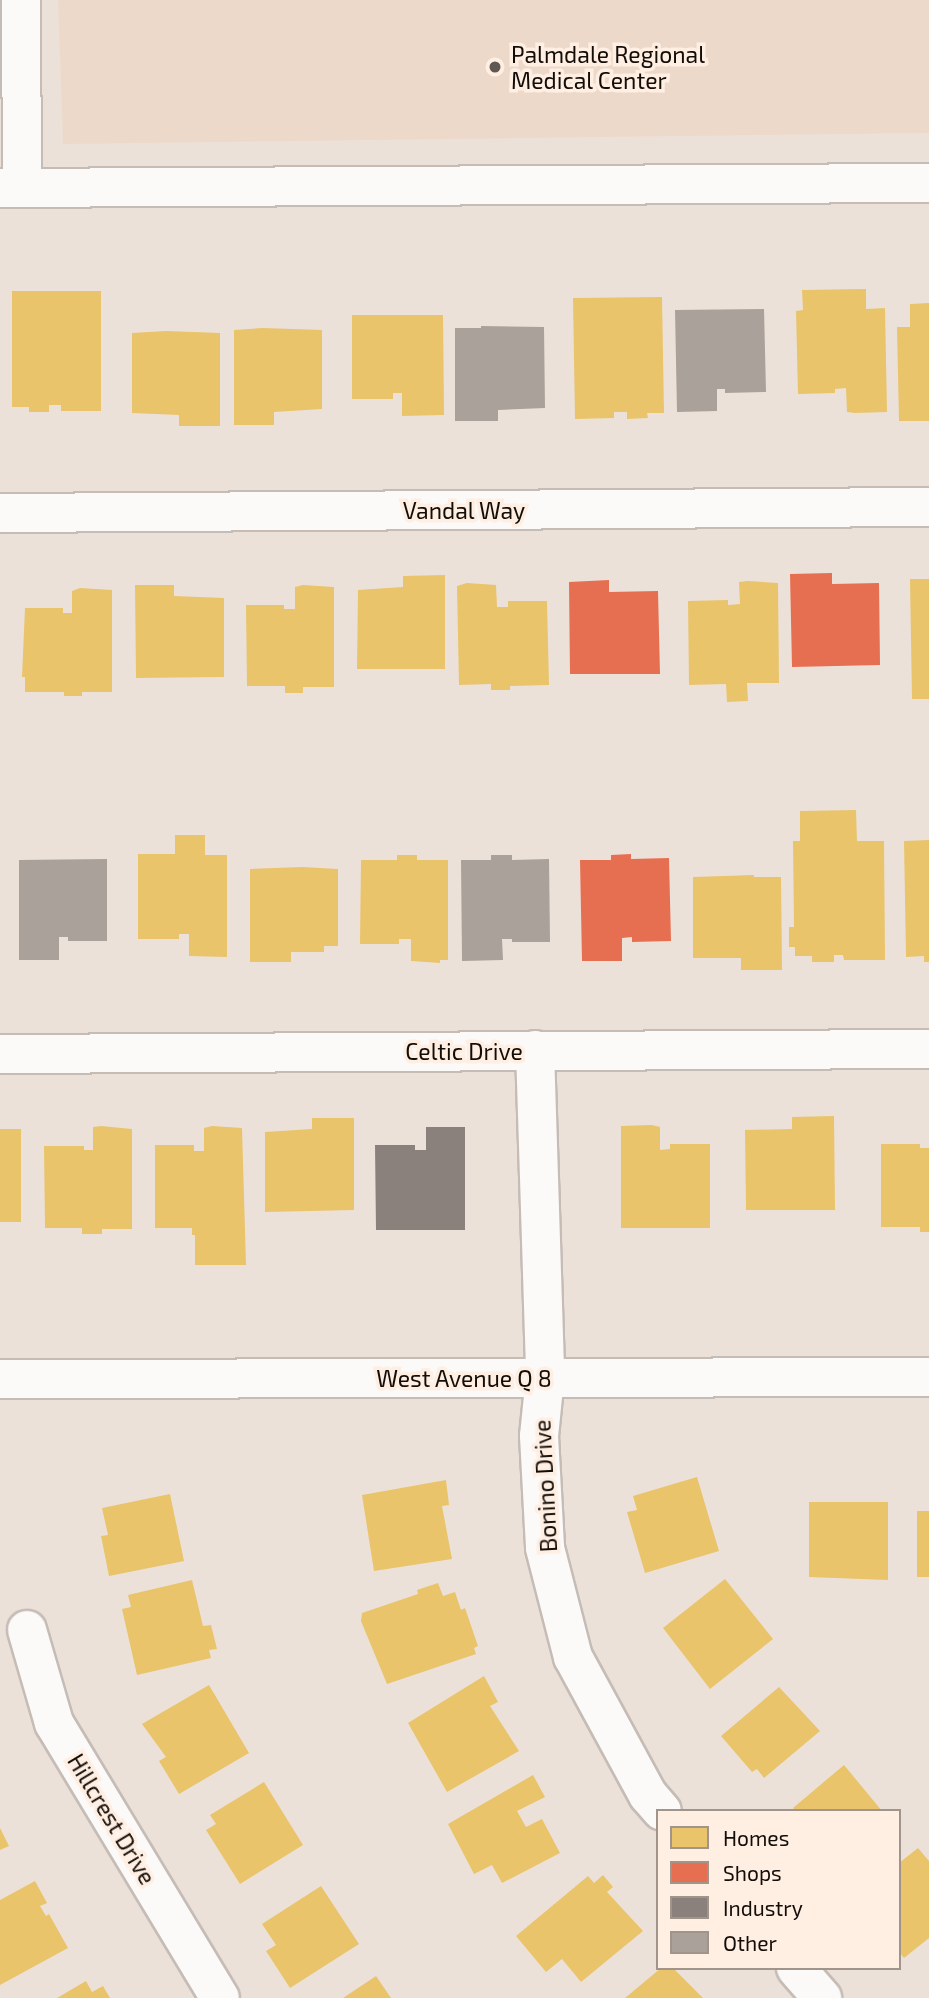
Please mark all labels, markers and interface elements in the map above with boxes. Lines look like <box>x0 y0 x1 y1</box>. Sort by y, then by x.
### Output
place label: Palmdale Regional Medical Center <box>511 40 705 94</box>
marker: Palmdale Regional Medical Center <box>485 57 505 77</box>
street label: Vandal Way <box>402 496 526 524</box>
street label: Celtic Drive <box>405 1037 523 1065</box>
street label: West Avenue Q 8 <box>376 1364 552 1392</box>
street label: Bonino Drive <box>528 1419 562 1553</box>
street label: Hillcrest Drive <box>62 1749 162 1889</box>
legend <box>656 1809 901 1970</box>
text: Homes <box>723 1825 789 1850</box>
text: Shops <box>723 1860 782 1885</box>
text: Industry <box>723 1895 803 1920</box>
text: Other <box>723 1930 777 1955</box>

